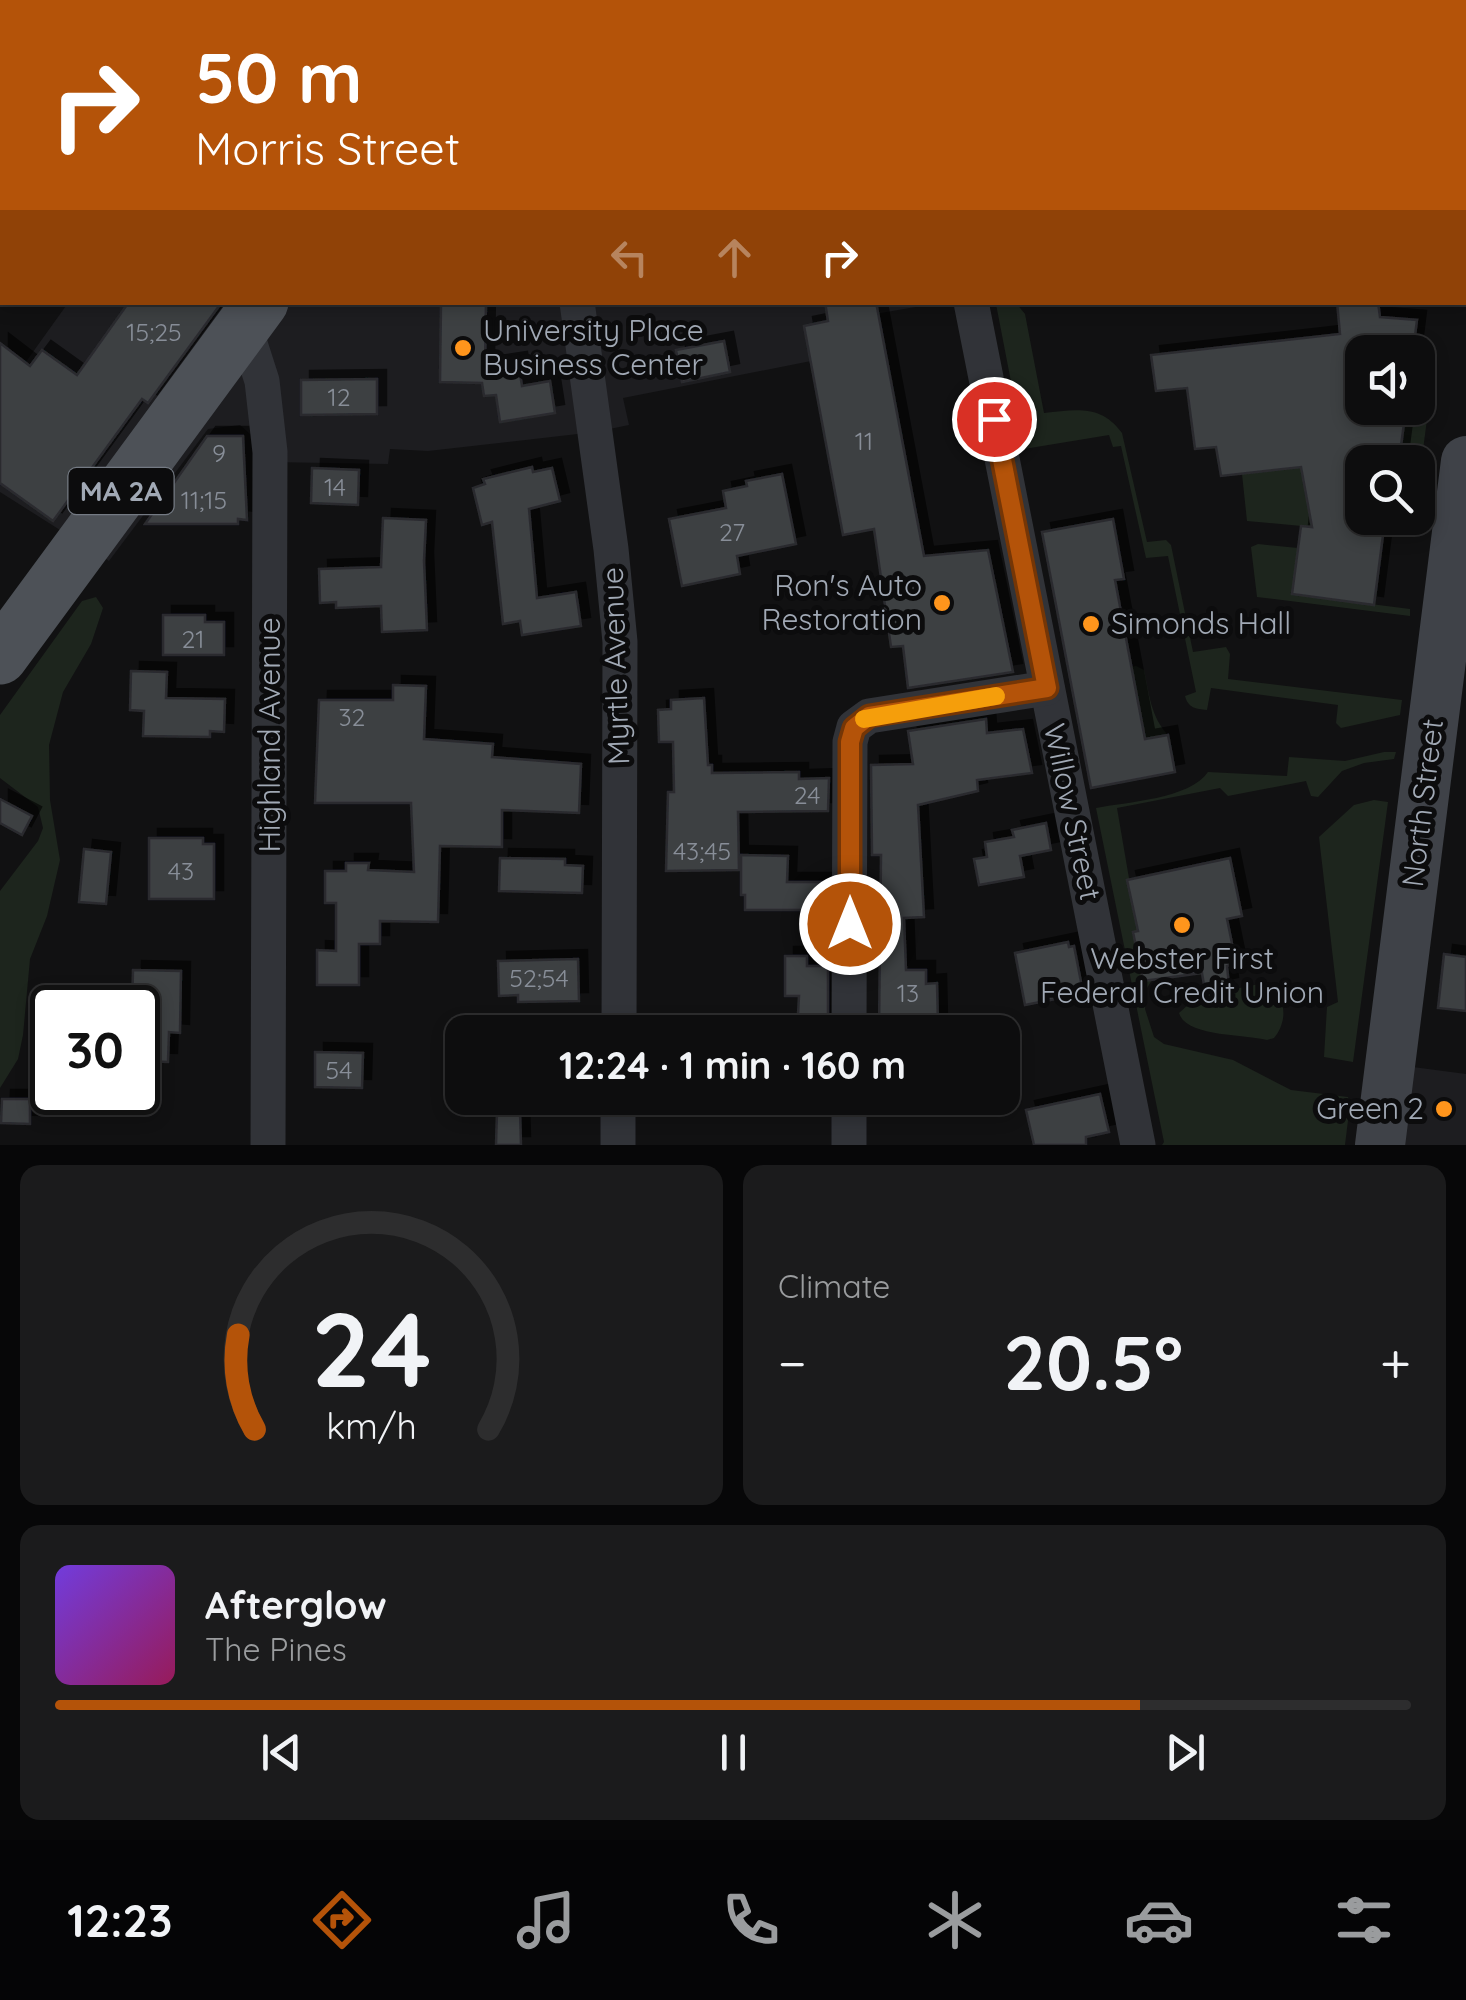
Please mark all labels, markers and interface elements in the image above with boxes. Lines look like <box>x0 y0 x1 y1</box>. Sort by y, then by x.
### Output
text: 50 m <box>195 33 362 121</box>
icon: right <box>30 40 160 170</box>
text: Morris Street <box>195 120 460 176</box>
icon: left <box>602 230 657 285</box>
icon: ahead <box>707 230 762 285</box>
icon: right <box>812 230 867 285</box>
place label: University Place Business Center <box>483 311 704 383</box>
house number: 15;25 <box>126 316 182 347</box>
map controls <box>1345 335 1435 535</box>
button: sound <box>1345 335 1435 425</box>
marker: University Place Business Center <box>452 337 474 359</box>
pin <box>952 377 1037 462</box>
house number: 12 <box>327 381 351 412</box>
icon: arrive <box>967 392 1022 447</box>
house number: 11 <box>855 425 873 456</box>
house number: 9 <box>212 437 226 468</box>
button: search <box>1345 445 1435 535</box>
road number: MA 2A <box>68 468 174 514</box>
house number: 14 <box>324 471 346 502</box>
house number: 11;15 <box>181 484 227 515</box>
house number: 27 <box>719 516 745 547</box>
street label: Myrtle Avenue <box>593 566 637 766</box>
place label: Ron's Auto Restoration <box>761 566 922 638</box>
marker: Ron's Auto Restoration <box>931 592 953 614</box>
place label: Simonds Hall <box>1111 604 1291 642</box>
marker: Simonds Hall <box>1080 613 1102 635</box>
street label: Highland Avenue <box>250 617 288 853</box>
house number: 21 <box>181 623 205 654</box>
house number: 32 <box>339 701 365 732</box>
street label: North Street <box>1393 717 1451 889</box>
street label: Willow Street <box>1036 720 1110 904</box>
house number: 24 <box>794 779 820 810</box>
house number: 43;45 <box>673 835 731 866</box>
house number: 43 <box>168 855 194 886</box>
position arrow <box>798 872 902 976</box>
marker: Webster First Federal Credit Union <box>1171 914 1193 936</box>
place label: Webster First Federal Credit Union <box>1040 939 1324 1011</box>
house number: 52;54 <box>509 962 569 993</box>
house number: 13 <box>897 977 919 1008</box>
speed limit sign: 30 <box>30 985 160 1115</box>
text: 12:24 · 1 min · 160 m <box>559 1041 906 1089</box>
house number: 54 <box>326 1054 352 1085</box>
place label: Green 2 <box>1316 1089 1424 1127</box>
marker: Green 2 <box>1433 1098 1455 1120</box>
text: Climate <box>778 1266 890 1306</box>
text: 24 <box>311 1283 432 1413</box>
text: 20.5° <box>1003 1315 1183 1409</box>
text: − <box>778 1328 807 1397</box>
text: + <box>1380 1328 1411 1397</box>
text: km/h <box>326 1403 417 1448</box>
text: Afterglow <box>205 1581 387 1629</box>
text: The Pines <box>205 1629 347 1669</box>
icon: previous <box>254 1725 309 1780</box>
icon: pause <box>706 1725 761 1780</box>
icon: next <box>1158 1725 1213 1780</box>
icon: directions <box>307 1885 377 1955</box>
icon: music <box>511 1885 581 1955</box>
icon: phone <box>716 1885 786 1955</box>
icon: climate <box>920 1885 990 1955</box>
icon: car <box>1124 1885 1194 1955</box>
icon: filters <box>1329 1885 1399 1955</box>
text: 12:23 <box>67 1892 172 1948</box>

